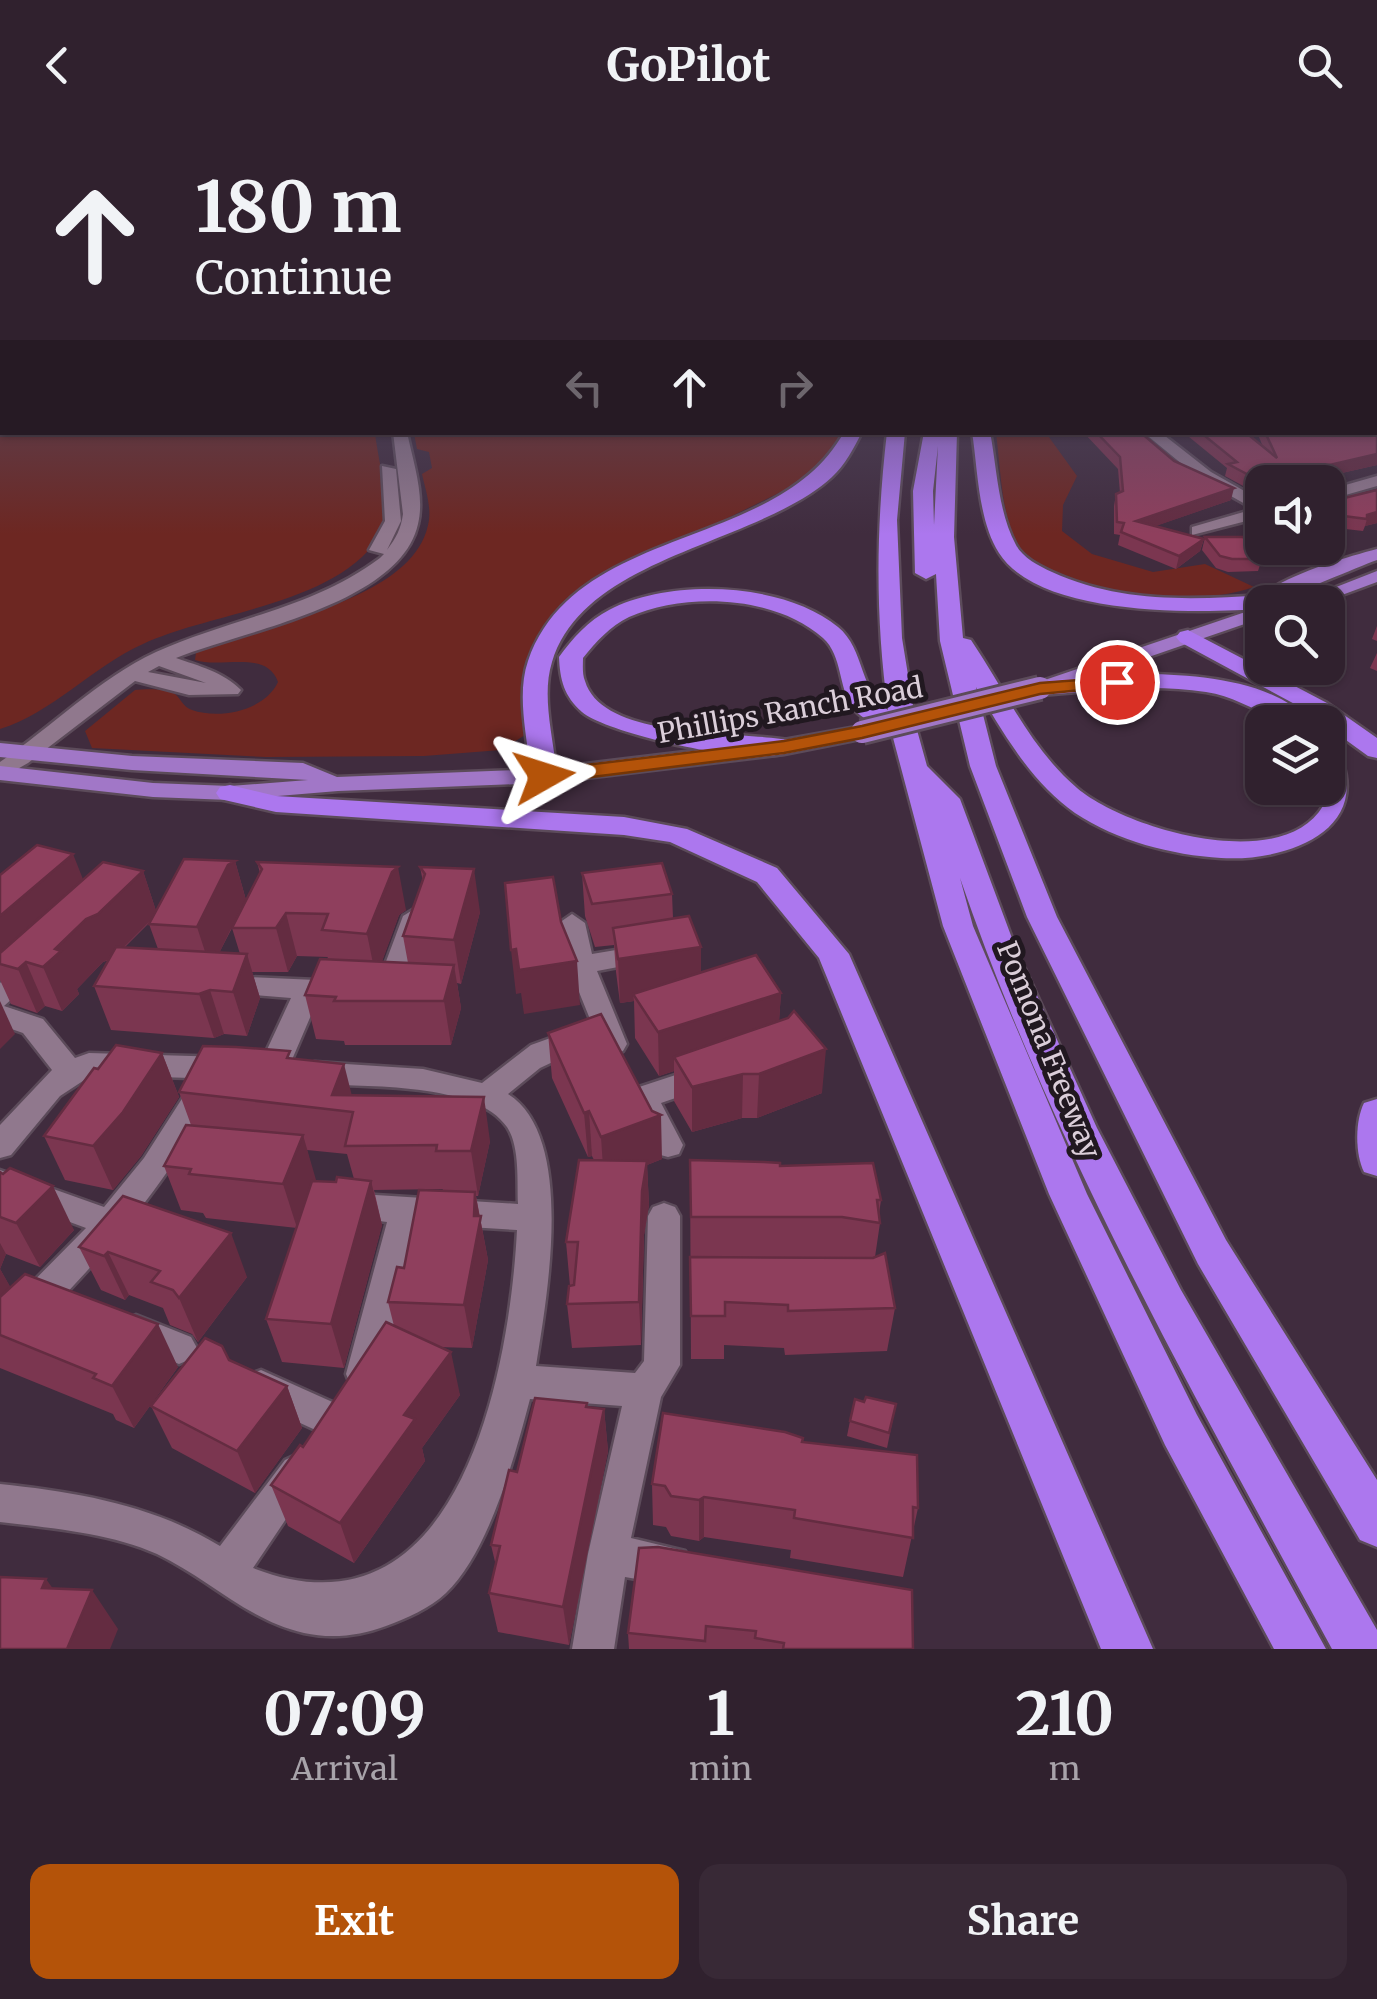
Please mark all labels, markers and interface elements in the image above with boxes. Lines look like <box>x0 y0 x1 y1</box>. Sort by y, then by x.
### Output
text: GoPilot <box>606 37 771 93</box>
icon: back <box>30 38 85 93</box>
icon: search <box>1292 38 1347 93</box>
text: 180 m <box>195 163 402 251</box>
icon: ahead <box>30 170 160 300</box>
text: Continue <box>195 250 392 306</box>
icon: left <box>557 360 612 415</box>
icon: ahead <box>662 360 717 415</box>
icon: right <box>767 360 822 415</box>
map controls <box>1245 465 1345 805</box>
button: sound <box>1245 465 1345 565</box>
button: search <box>1245 585 1345 685</box>
pin <box>1075 640 1160 725</box>
icon: arrive <box>1090 655 1145 710</box>
street label: Phillips Ranch Road <box>655 669 926 751</box>
button: layers <box>1245 705 1345 805</box>
position arrow <box>492 724 596 828</box>
street label: Pomona Freeway <box>989 936 1109 1164</box>
text: 07:09 <box>263 1676 426 1751</box>
text: 1 <box>707 1676 734 1751</box>
text: 210 <box>1015 1676 1114 1751</box>
text: Arrival <box>291 1749 398 1789</box>
text: min <box>689 1749 752 1789</box>
text: m <box>1049 1749 1081 1789</box>
button: Exit <box>30 1864 679 1979</box>
button: Share <box>699 1864 1347 1979</box>

